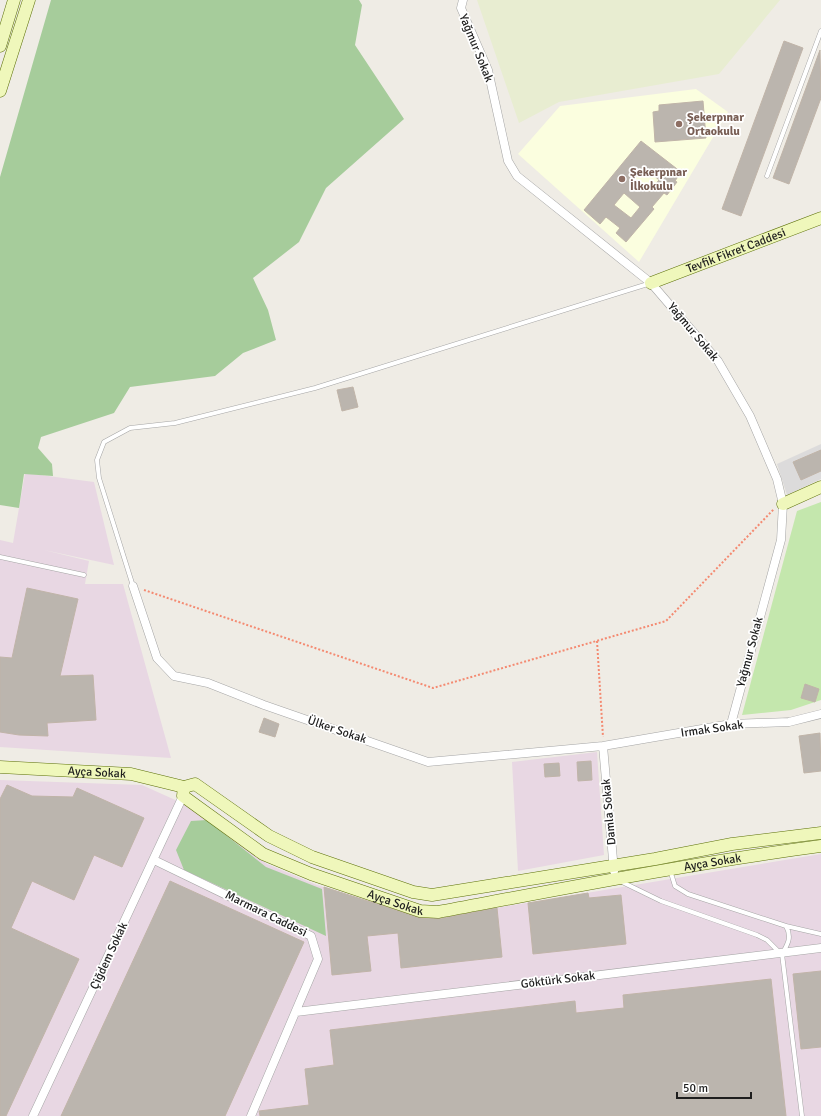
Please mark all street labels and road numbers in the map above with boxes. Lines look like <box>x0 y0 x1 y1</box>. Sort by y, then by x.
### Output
street label: Yağmur Sokak <box>456 12 496 84</box>
street label: Tevfik Fikret Caddesi <box>684 225 788 276</box>
street label: Yağmur Sokak <box>664 300 722 364</box>
street label: Yağmur Sokak <box>733 615 767 689</box>
street label: Ülker Sokak <box>306 713 368 747</box>
street label: Irmak Sokak <box>680 717 744 741</box>
street label: Ayça Sokak <box>67 763 126 781</box>
street label: Damla Sokak <box>599 778 619 846</box>
street label: Ayça Sokak <box>683 850 742 874</box>
street label: Ayça Sokak <box>365 886 423 919</box>
street label: Marmara Caddesi <box>223 888 309 940</box>
street label: Çiğdem Sokak <box>87 920 131 992</box>
street label: Göktürk Sokak <box>520 968 596 992</box>

